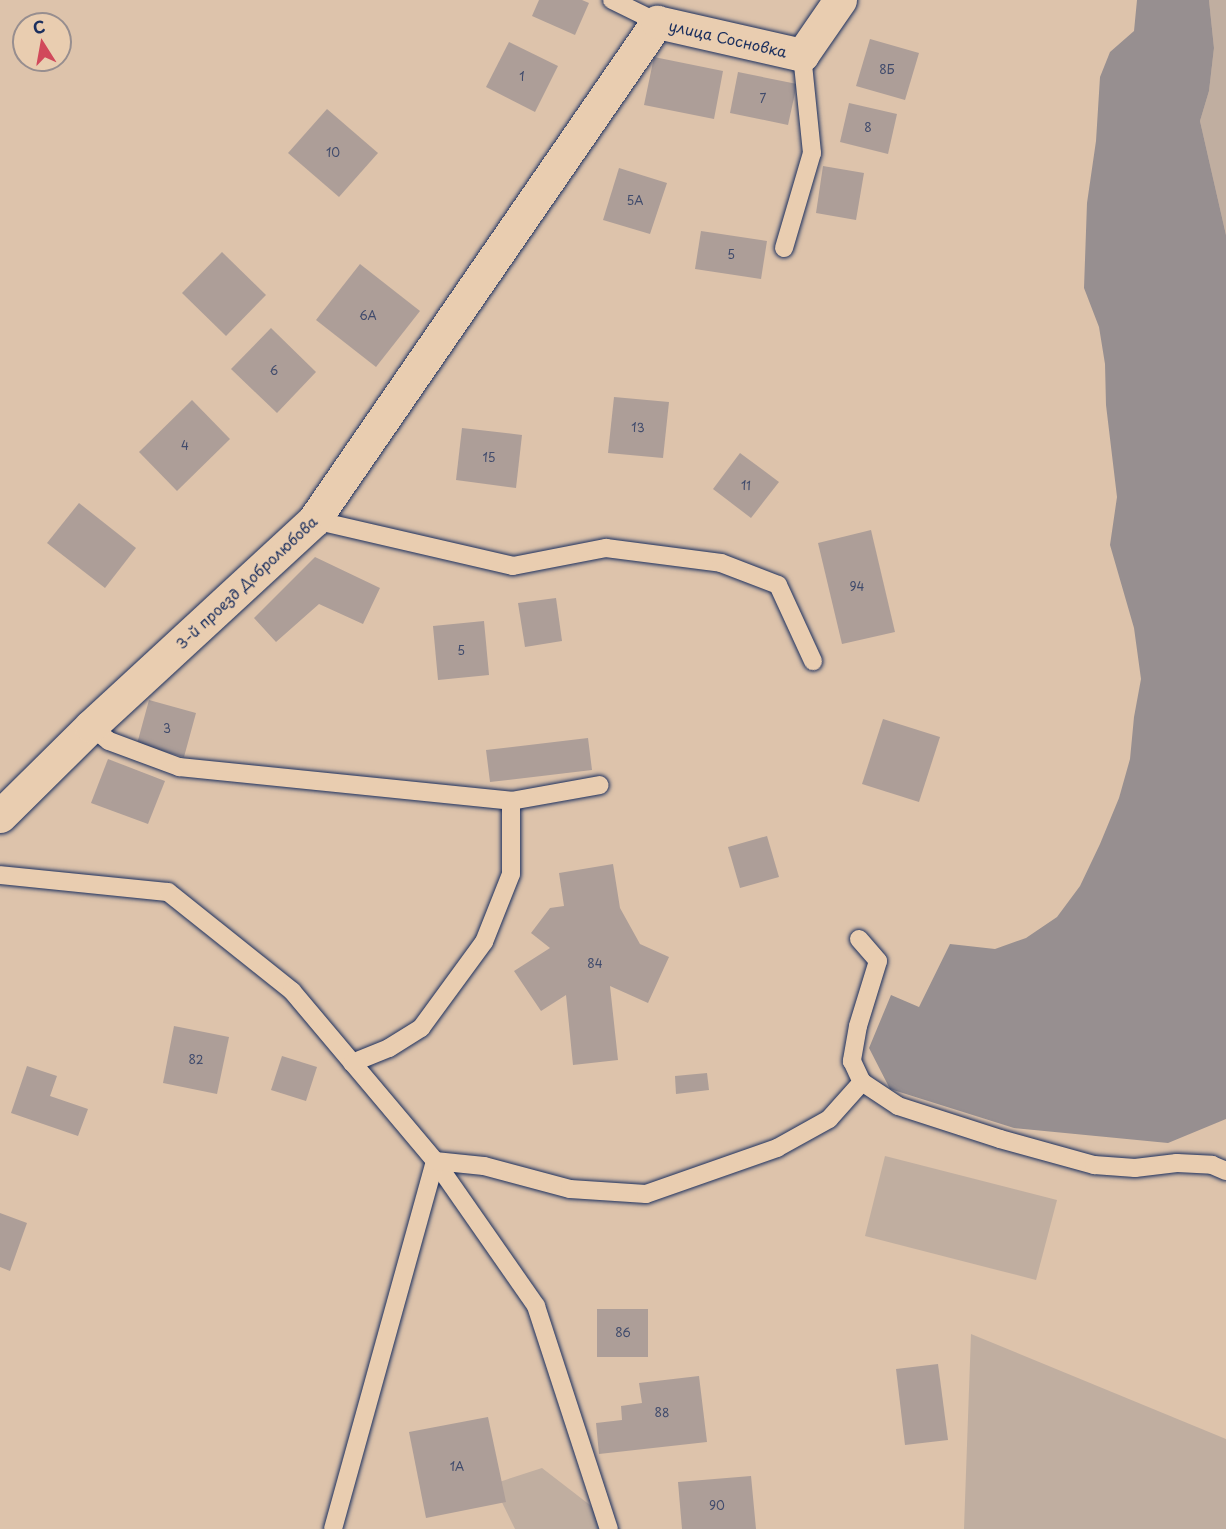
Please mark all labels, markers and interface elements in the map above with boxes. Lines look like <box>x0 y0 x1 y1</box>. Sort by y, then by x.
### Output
north arrow <box>12 12 72 72</box>
text: С <box>31 13 47 39</box>
street label: улица Сосновка <box>667 16 789 60</box>
house number: 8Б <box>879 63 895 77</box>
house number: 1 <box>519 70 525 84</box>
house number: 7 <box>760 92 766 106</box>
house number: 8 <box>864 121 872 135</box>
house number: 10 <box>326 146 340 160</box>
house number: 5А <box>627 194 643 208</box>
house number: 5 <box>727 248 735 262</box>
house number: 6А <box>359 309 377 323</box>
house number: 6 <box>270 364 278 378</box>
house number: 13 <box>631 421 645 435</box>
house number: 4 <box>181 439 189 453</box>
house number: 15 <box>482 451 496 465</box>
house number: 11 <box>741 479 751 493</box>
street label: 3-й проезд Добролюбова <box>171 512 321 652</box>
house number: 94 <box>850 580 864 594</box>
house number: 5 <box>457 644 465 658</box>
house number: 3 <box>163 722 171 736</box>
house number: 84 <box>587 957 603 971</box>
house number: 82 <box>189 1053 203 1067</box>
house number: 86 <box>615 1326 631 1340</box>
house number: 88 <box>655 1406 669 1420</box>
house number: 1А <box>450 1460 464 1474</box>
house number: 90 <box>709 1499 725 1513</box>

